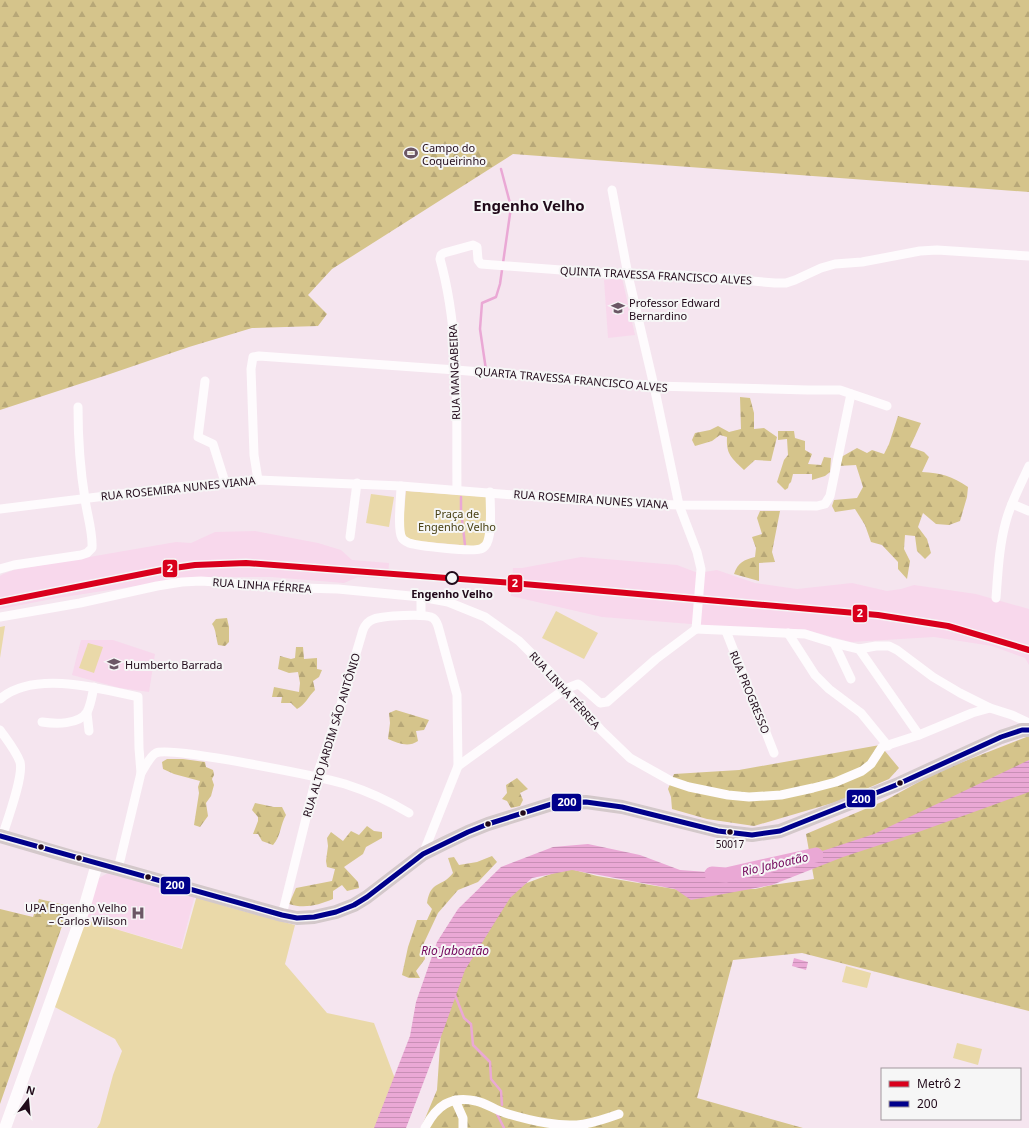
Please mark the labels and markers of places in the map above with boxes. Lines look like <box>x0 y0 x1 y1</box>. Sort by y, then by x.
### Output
place label: Campo do Coqueirinho <box>422 140 486 168</box>
sports icon: Campo do Coqueirinho <box>403 145 419 161</box>
place label: Professor Edward Bernardino <box>629 295 720 323</box>
school or university icon: Professor Edward Bernardino <box>610 300 626 316</box>
marker: Engenho Velho <box>445 571 459 585</box>
place label: Engenho Velho <box>411 586 493 601</box>
school or university icon: Humberto Barrada <box>106 656 122 672</box>
place label: Humberto Barrada <box>125 657 223 672</box>
unlabelled marker <box>895 778 905 788</box>
unlabelled marker <box>518 808 528 818</box>
unlabelled marker <box>483 819 493 829</box>
marker: 50017 <box>725 827 735 837</box>
place label: 50017 <box>716 837 745 851</box>
unlabelled marker <box>36 842 46 852</box>
unlabelled marker <box>74 853 84 863</box>
unlabelled marker <box>143 872 153 882</box>
place label: UPA Engenho Velho – Carlos Wilson <box>25 900 127 928</box>
hospital icon: UPA Engenho Velho – Carlos Wilson <box>130 905 146 921</box>

